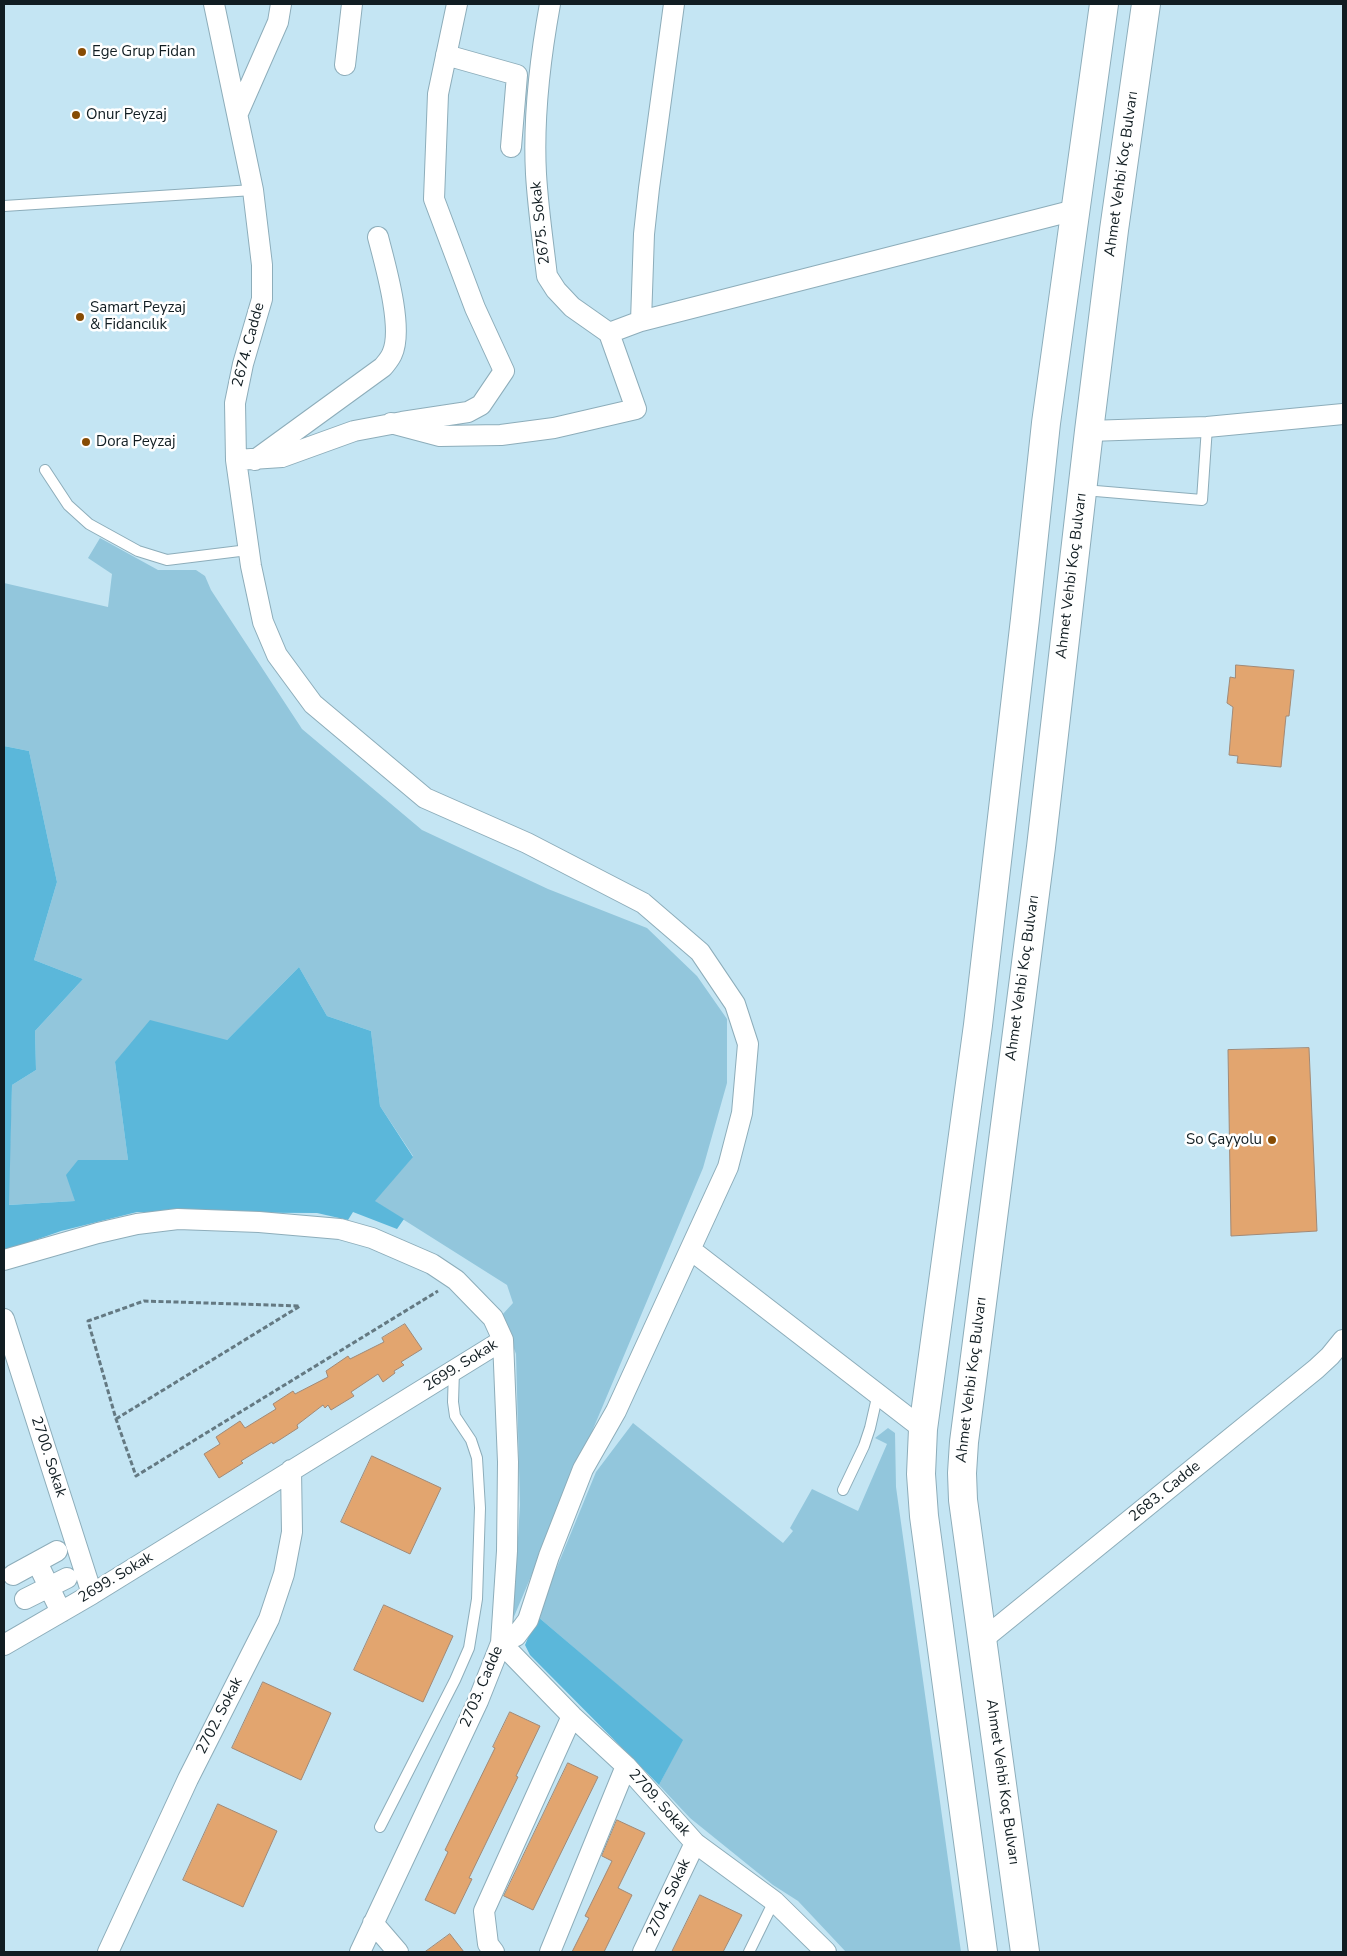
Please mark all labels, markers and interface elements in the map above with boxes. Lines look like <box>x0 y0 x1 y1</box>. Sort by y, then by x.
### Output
place label: Ege Grup Fidan <box>92 43 195 61</box>
marker: Ege Grup Fidan <box>76 46 88 58</box>
street label: Ahmet Vehbi Koç Bulvarı <box>1101 90 1143 258</box>
place label: Onur Peyzaj <box>86 106 167 124</box>
marker: Onur Peyzaj <box>70 109 82 121</box>
street label: 2675. Sokak <box>528 180 554 266</box>
place label: Samart Peyzaj & Fidancılık <box>90 299 186 334</box>
street label: 2674. Cadde <box>229 301 269 389</box>
marker: Samart Peyzaj & Fidancılık <box>74 311 86 323</box>
place label: Dora Peyzaj <box>96 433 176 451</box>
marker: Dora Peyzaj <box>80 436 92 448</box>
street label: Ahmet Vehbi Koç Bulvarı <box>1053 492 1091 660</box>
street label: Ahmet Vehbi Koç Bulvarı <box>1002 894 1044 1062</box>
place label: So Çayyolu <box>1186 1131 1262 1149</box>
marker: So Çayyolu <box>1266 1134 1278 1146</box>
street label: Ahmet Vehbi Koç Bulvarı <box>953 1296 991 1464</box>
street label: 2699. Sokak <box>421 1336 501 1396</box>
street label: 2700. Sokak <box>27 1414 69 1500</box>
street label: 2683. Cadde <box>1126 1458 1204 1526</box>
street label: 2699. Sokak <box>75 1549 157 1607</box>
street label: 2703. Cadde <box>457 1644 507 1730</box>
street label: 2702. Sokak <box>193 1675 247 1757</box>
street label: Ahmet Vehbi Koç Bulvarı <box>981 1698 1023 1866</box>
street label: 2709. Sokak <box>624 1766 694 1840</box>
street label: 2704. Sokak <box>643 1856 695 1940</box>

